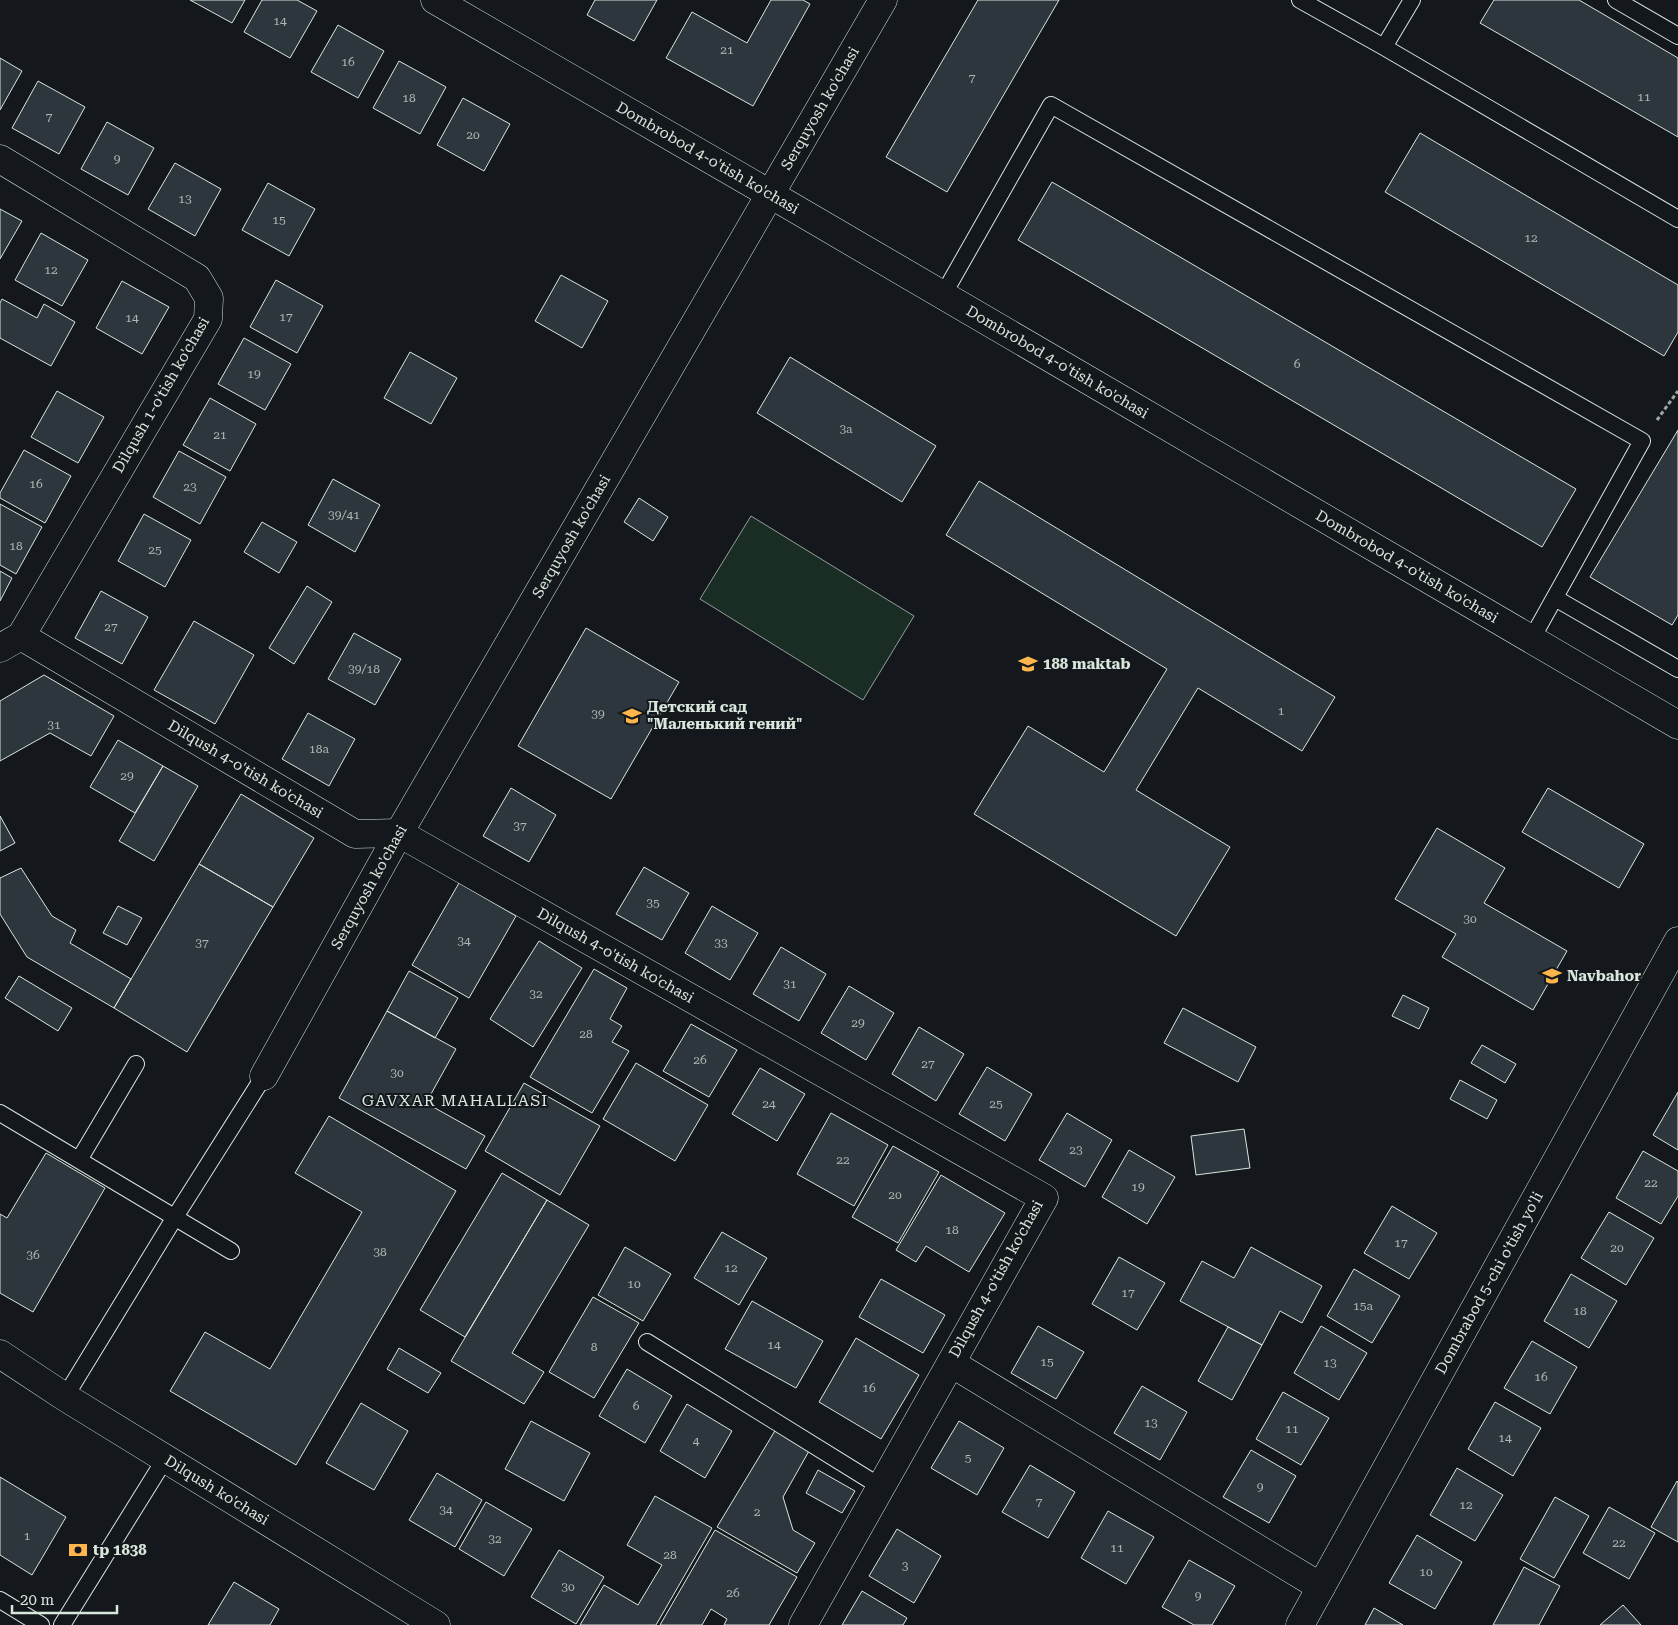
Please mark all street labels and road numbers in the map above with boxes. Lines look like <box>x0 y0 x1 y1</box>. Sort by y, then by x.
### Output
street label: Serquyosh ko'chasi <box>777 43 863 173</box>
street label: Dombrobod 4-o'tish ko'chasi <box>613 98 802 218</box>
street label: Dombrobod 4-o'tish ko'chasi <box>963 302 1152 422</box>
street label: Dilqush 1-o'tish ko'chasi <box>109 314 213 476</box>
street label: Serquyosh ko'chasi <box>529 471 614 601</box>
street label: Dombrobod 4-o'tish ko'chasi <box>1313 506 1502 627</box>
street label: Dilqush 4-o'tish ko'chasi <box>165 716 326 822</box>
street label: Serquyosh ko'chasi <box>327 822 411 953</box>
street label: Dilqush 4-o'tish ko'chasi <box>534 904 697 1007</box>
street label: Dombrabod 5-chi o'tish yo'li <box>1432 1188 1547 1377</box>
street label: Dilqush 4-o'tish ko'chasi <box>945 1197 1047 1361</box>
street label: Dilqush ko'chasi <box>161 1451 272 1529</box>

